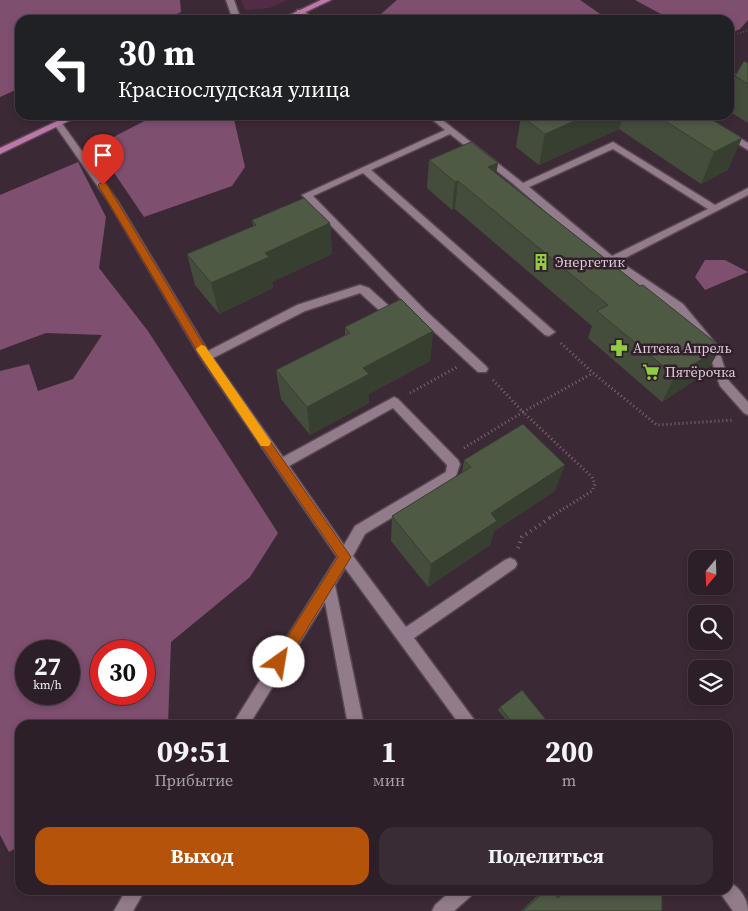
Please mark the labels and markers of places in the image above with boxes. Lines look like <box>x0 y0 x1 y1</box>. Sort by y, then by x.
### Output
pin <box>82 134 124 185</box>
building icon: Энергетик <box>531 252 551 272</box>
place label: Энергетик <box>555 252 625 272</box>
pharmacy icon: Аптека Апрель <box>609 338 629 358</box>
place label: Аптека Апрель <box>633 338 731 358</box>
supermarket icon: Пятёрочка <box>641 362 661 382</box>
place label: Пятёрочка <box>665 362 737 382</box>

